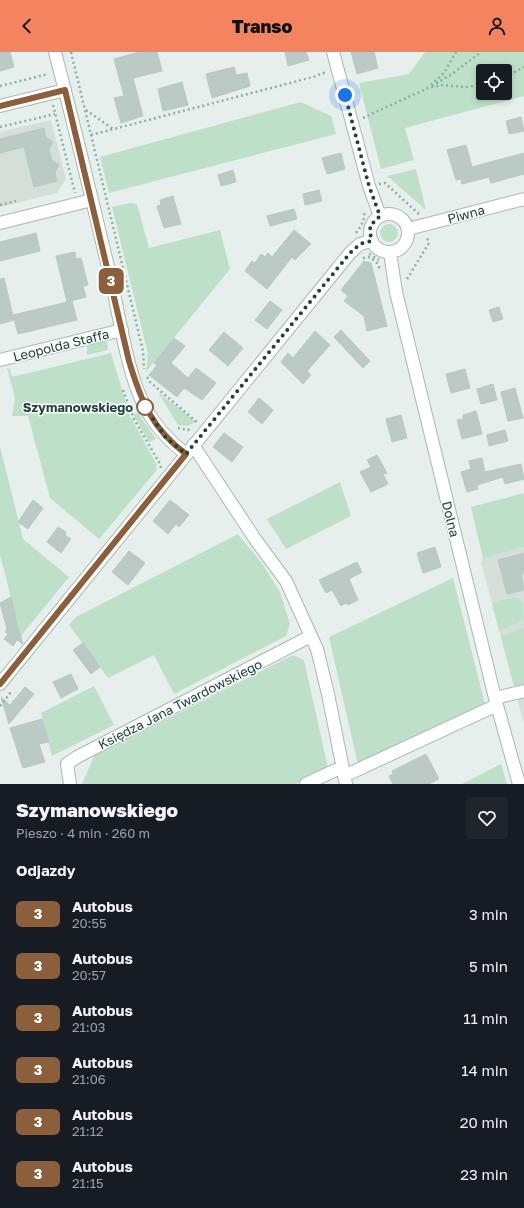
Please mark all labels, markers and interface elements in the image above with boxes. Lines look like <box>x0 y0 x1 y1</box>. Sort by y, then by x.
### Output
icon: back <box>16 15 38 37</box>
text: Transo <box>232 15 292 37</box>
icon: person <box>486 15 508 37</box>
map controls <box>476 64 512 100</box>
button: locate <box>476 64 512 100</box>
your location <box>335 85 355 105</box>
street label: Piwna <box>446 201 486 227</box>
line badge: 3 <box>98 268 124 294</box>
text: 3 <box>107 272 115 289</box>
street label: Leopolda Staffa <box>11 325 111 365</box>
marker: Szymanowskiego <box>136 398 154 416</box>
place label: Szymanowskiego <box>23 399 133 415</box>
street label: Dolna <box>439 499 463 539</box>
street label: Księdza Jana Twardowskiego <box>95 656 265 752</box>
button: heart <box>466 797 508 839</box>
text: Szymanowskiego <box>16 798 178 821</box>
text: Pieszo · 4 min · 260 m <box>16 825 150 841</box>
text: Odjazdy <box>16 861 75 879</box>
text: Autobus <box>72 897 133 915</box>
text: 3 <box>34 905 42 922</box>
text: 3 min <box>469 905 508 923</box>
text: 20:55 <box>72 915 107 931</box>
text: Autobus <box>72 949 133 967</box>
text: 3 <box>34 957 42 974</box>
text: 5 min <box>469 957 508 975</box>
text: 20:57 <box>72 967 106 983</box>
text: Autobus <box>72 1001 133 1019</box>
text: 3 <box>34 1009 42 1026</box>
text: 11 min <box>463 1009 508 1027</box>
text: 21:03 <box>72 1019 105 1035</box>
text: Autobus <box>72 1053 133 1071</box>
text: 3 <box>34 1061 42 1078</box>
text: 14 min <box>461 1061 508 1079</box>
text: 21:06 <box>72 1071 106 1087</box>
text: Autobus <box>72 1105 133 1123</box>
text: 3 <box>34 1113 42 1130</box>
text: 20 min <box>460 1113 508 1131</box>
text: 21:12 <box>72 1123 104 1139</box>
text: Autobus <box>72 1157 133 1175</box>
text: 3 <box>34 1165 42 1182</box>
text: 23 min <box>460 1165 508 1183</box>
text: 21:15 <box>72 1175 104 1191</box>

